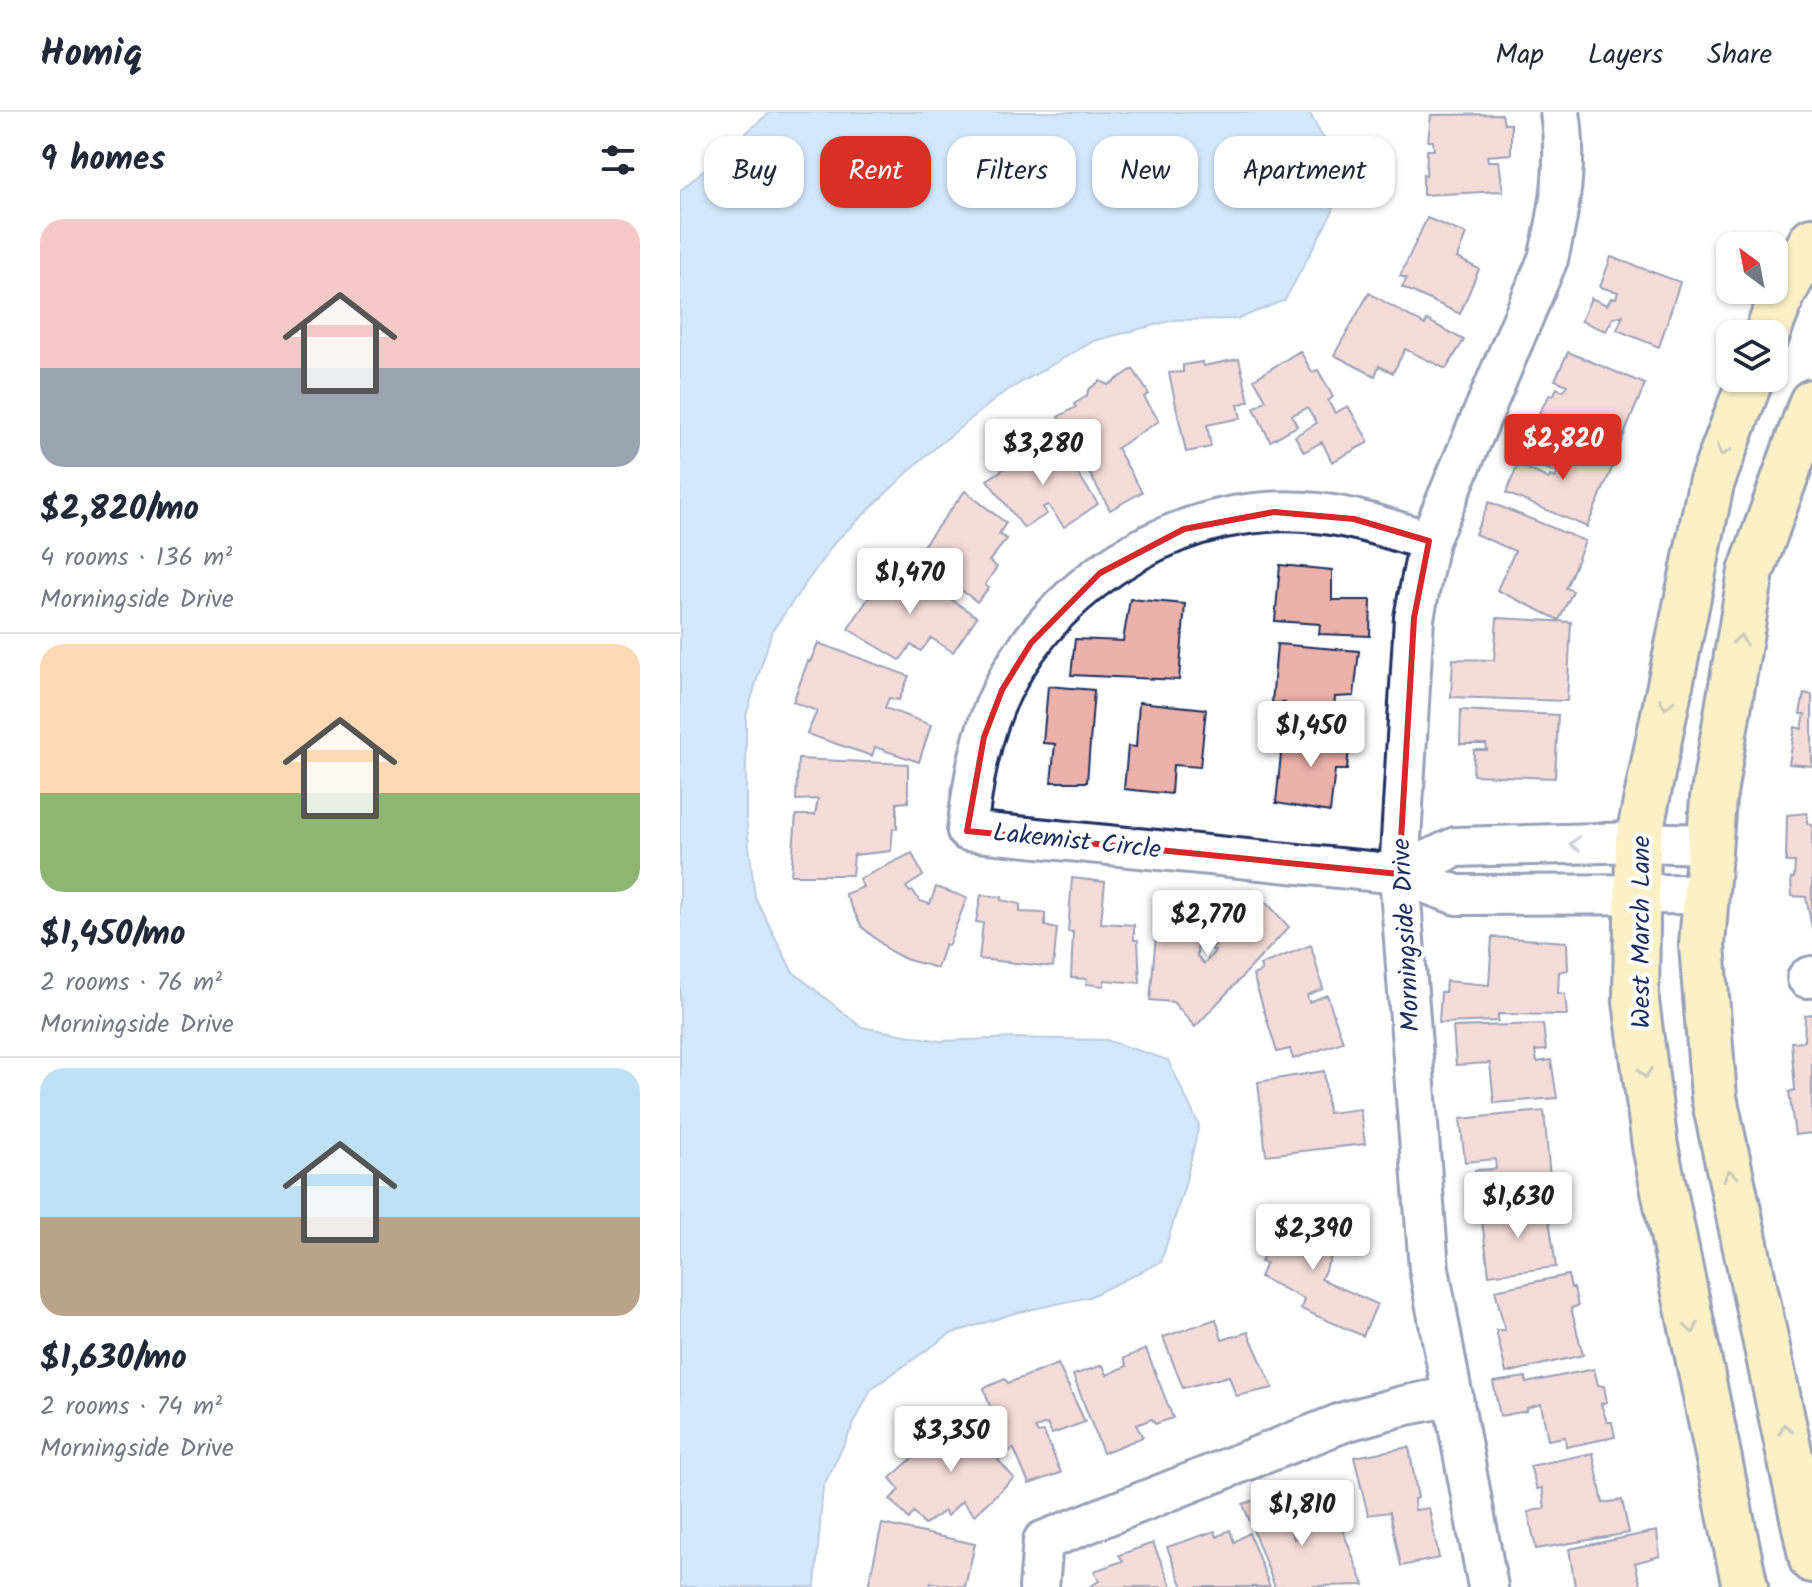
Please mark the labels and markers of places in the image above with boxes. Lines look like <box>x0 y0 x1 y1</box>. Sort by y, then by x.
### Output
pin: $2,820 <box>1498 414 1628 482</box>
pin: $3,280 <box>978 419 1108 487</box>
pin: $1,470 <box>845 548 975 616</box>
pin: $1,450 <box>1246 701 1376 769</box>
pin: $2,770 <box>1143 890 1273 958</box>
pin: $1,630 <box>1453 1172 1583 1240</box>
pin: $2,390 <box>1248 1204 1378 1272</box>
pin: $3,350 <box>886 1406 1016 1474</box>
pin: $1,810 <box>1237 1480 1367 1548</box>

